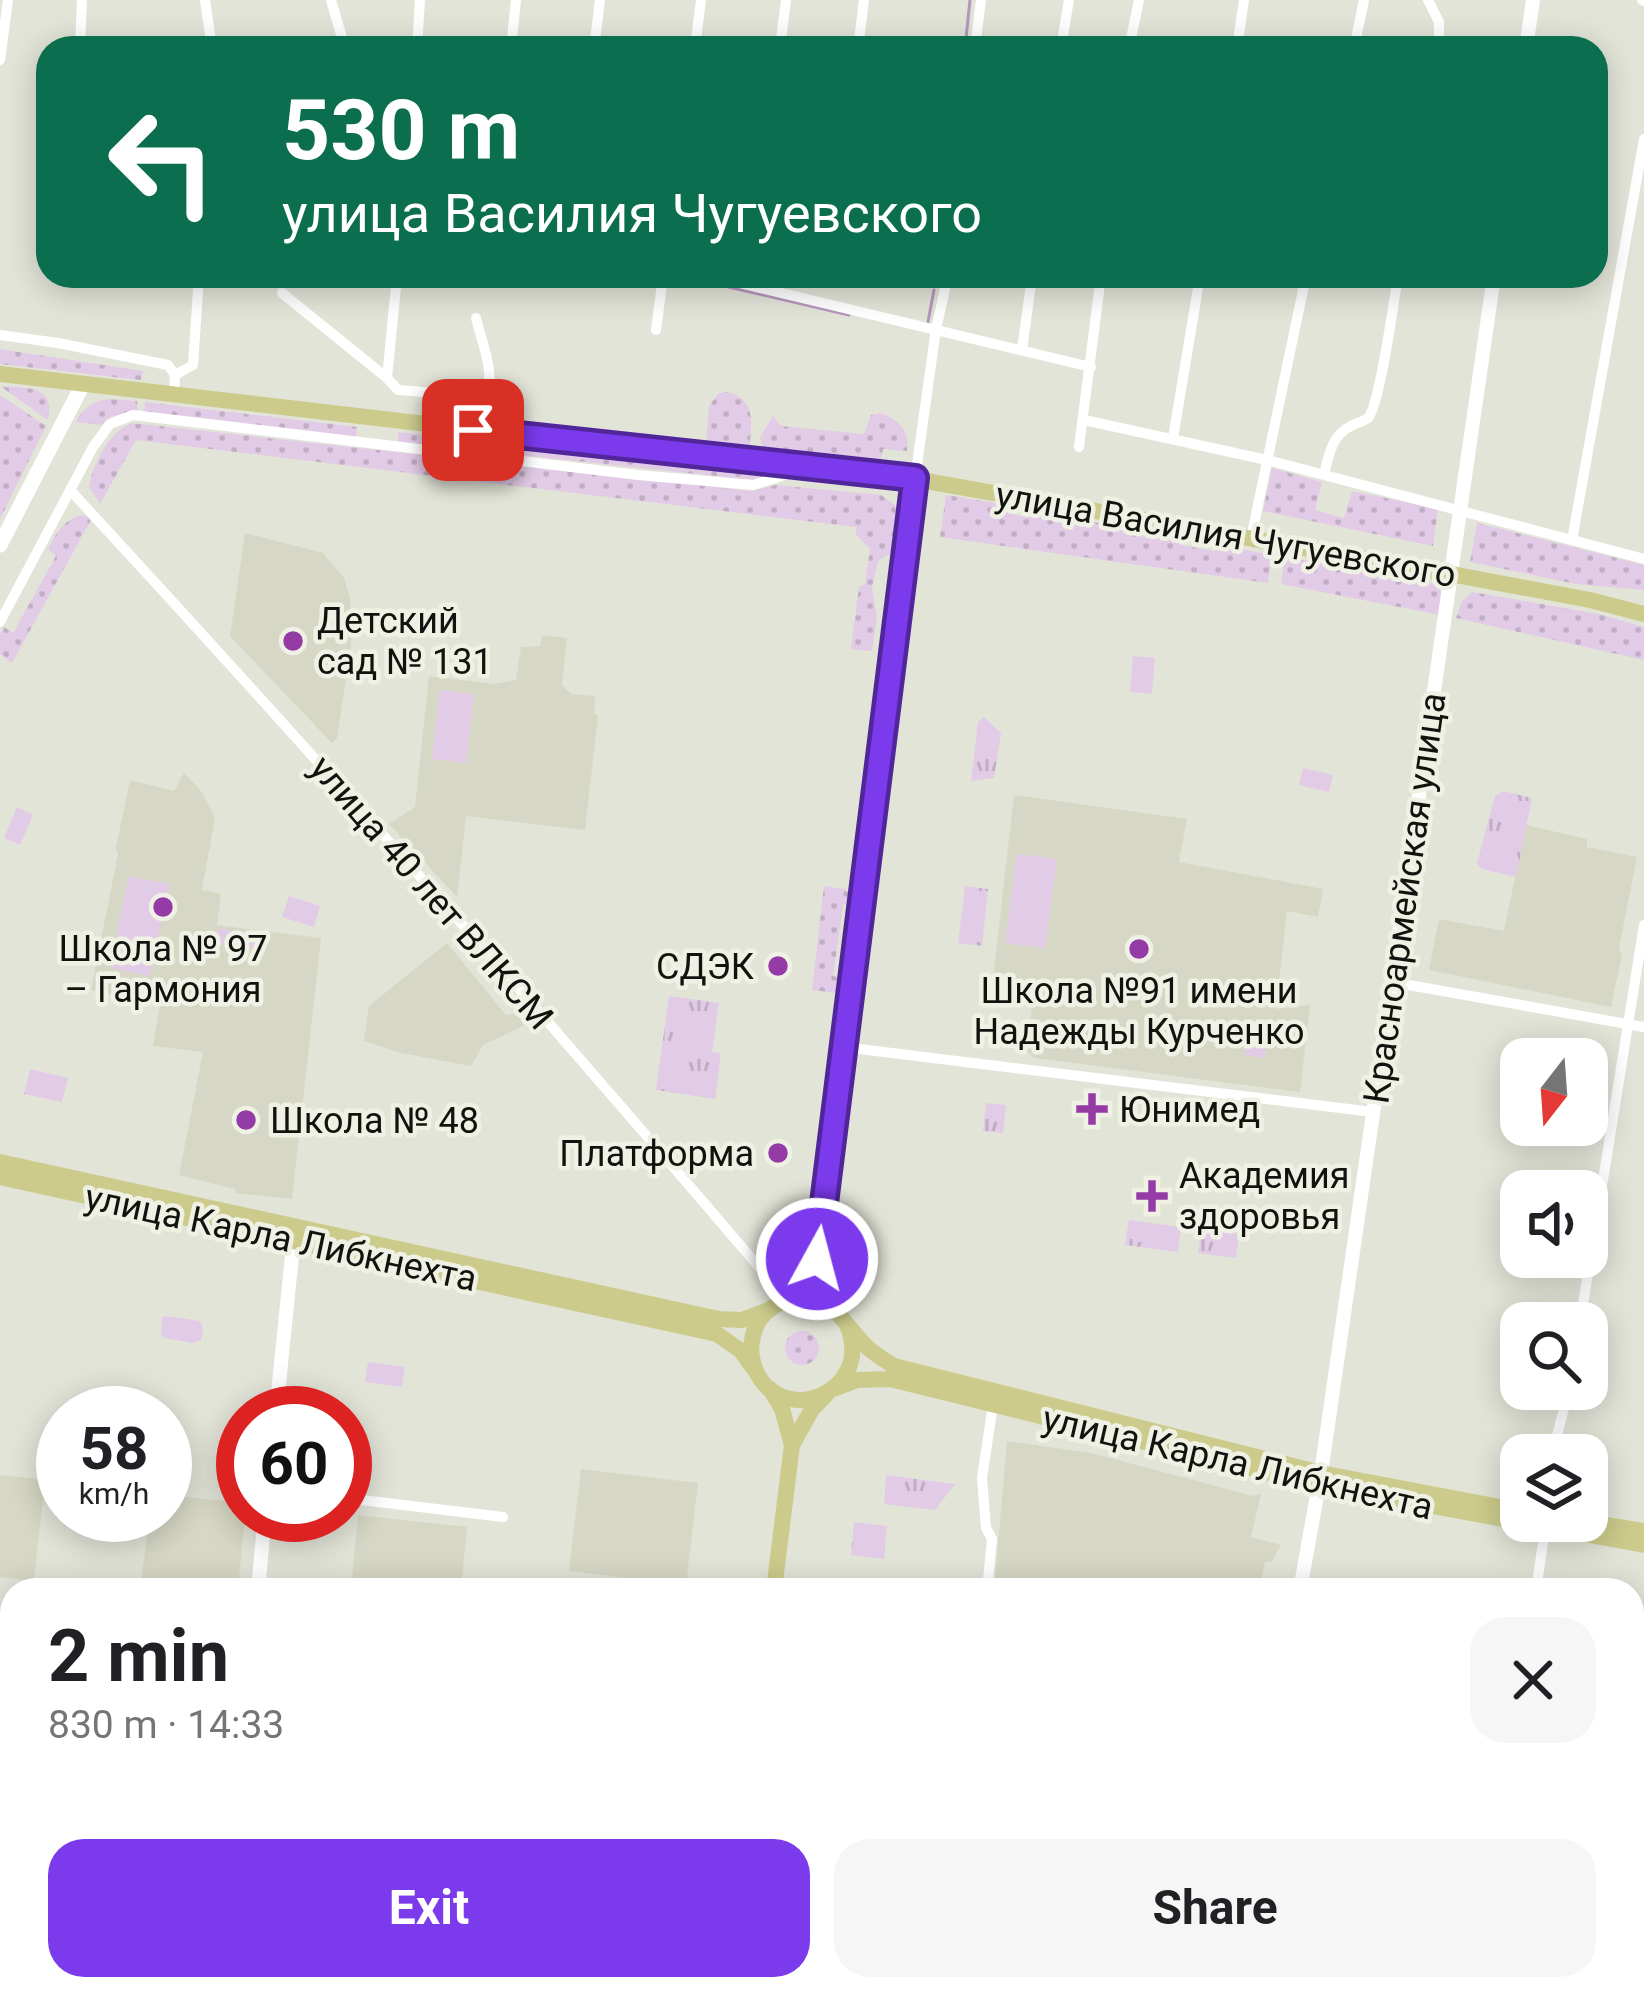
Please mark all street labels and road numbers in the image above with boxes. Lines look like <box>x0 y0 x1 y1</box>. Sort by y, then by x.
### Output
street label: улица Василия Чугуевского <box>992 474 1459 596</box>
street label: Красноармейская улица <box>1355 690 1455 1106</box>
street label: улица 40 лет ВЛКСМ <box>301 747 561 1038</box>
street label: улица Карла Либкнехта <box>81 1176 481 1300</box>
street label: улица Карла Либкнехта <box>1038 1398 1437 1528</box>

